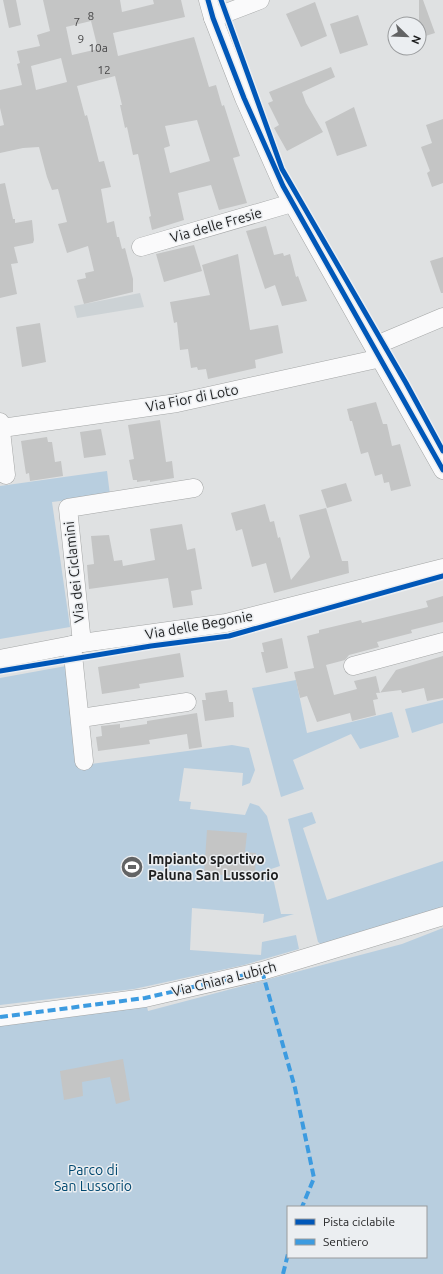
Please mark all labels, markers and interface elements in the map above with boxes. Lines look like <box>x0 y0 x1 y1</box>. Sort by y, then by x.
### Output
house number: 8 <box>88 9 95 22</box>
house number: 7 <box>74 15 80 28</box>
north arrow <box>387 16 427 56</box>
house number: 9 <box>78 32 84 45</box>
text: N <box>409 34 423 46</box>
house number: 10a <box>88 41 108 54</box>
house number: 12 <box>97 63 111 76</box>
street label: Via delle Fresie <box>168 204 264 246</box>
street label: Via Fior di Loto <box>144 381 240 415</box>
street label: Via dei Ciclamini <box>61 520 87 624</box>
street label: Via delle Begonie <box>144 608 254 642</box>
place label: Impianto sportivo Paluna San Lussorio <box>148 851 279 883</box>
sports icon: Impianto sportivo Paluna San Lussorio <box>119 854 145 880</box>
street label: Via Chiara Lubich <box>170 958 278 1000</box>
park label: Parco di San Lussorio <box>54 1162 132 1194</box>
legend <box>287 1206 427 1258</box>
text: Pista ciclabile <box>323 1215 395 1228</box>
text: Sentiero <box>323 1235 369 1248</box>

